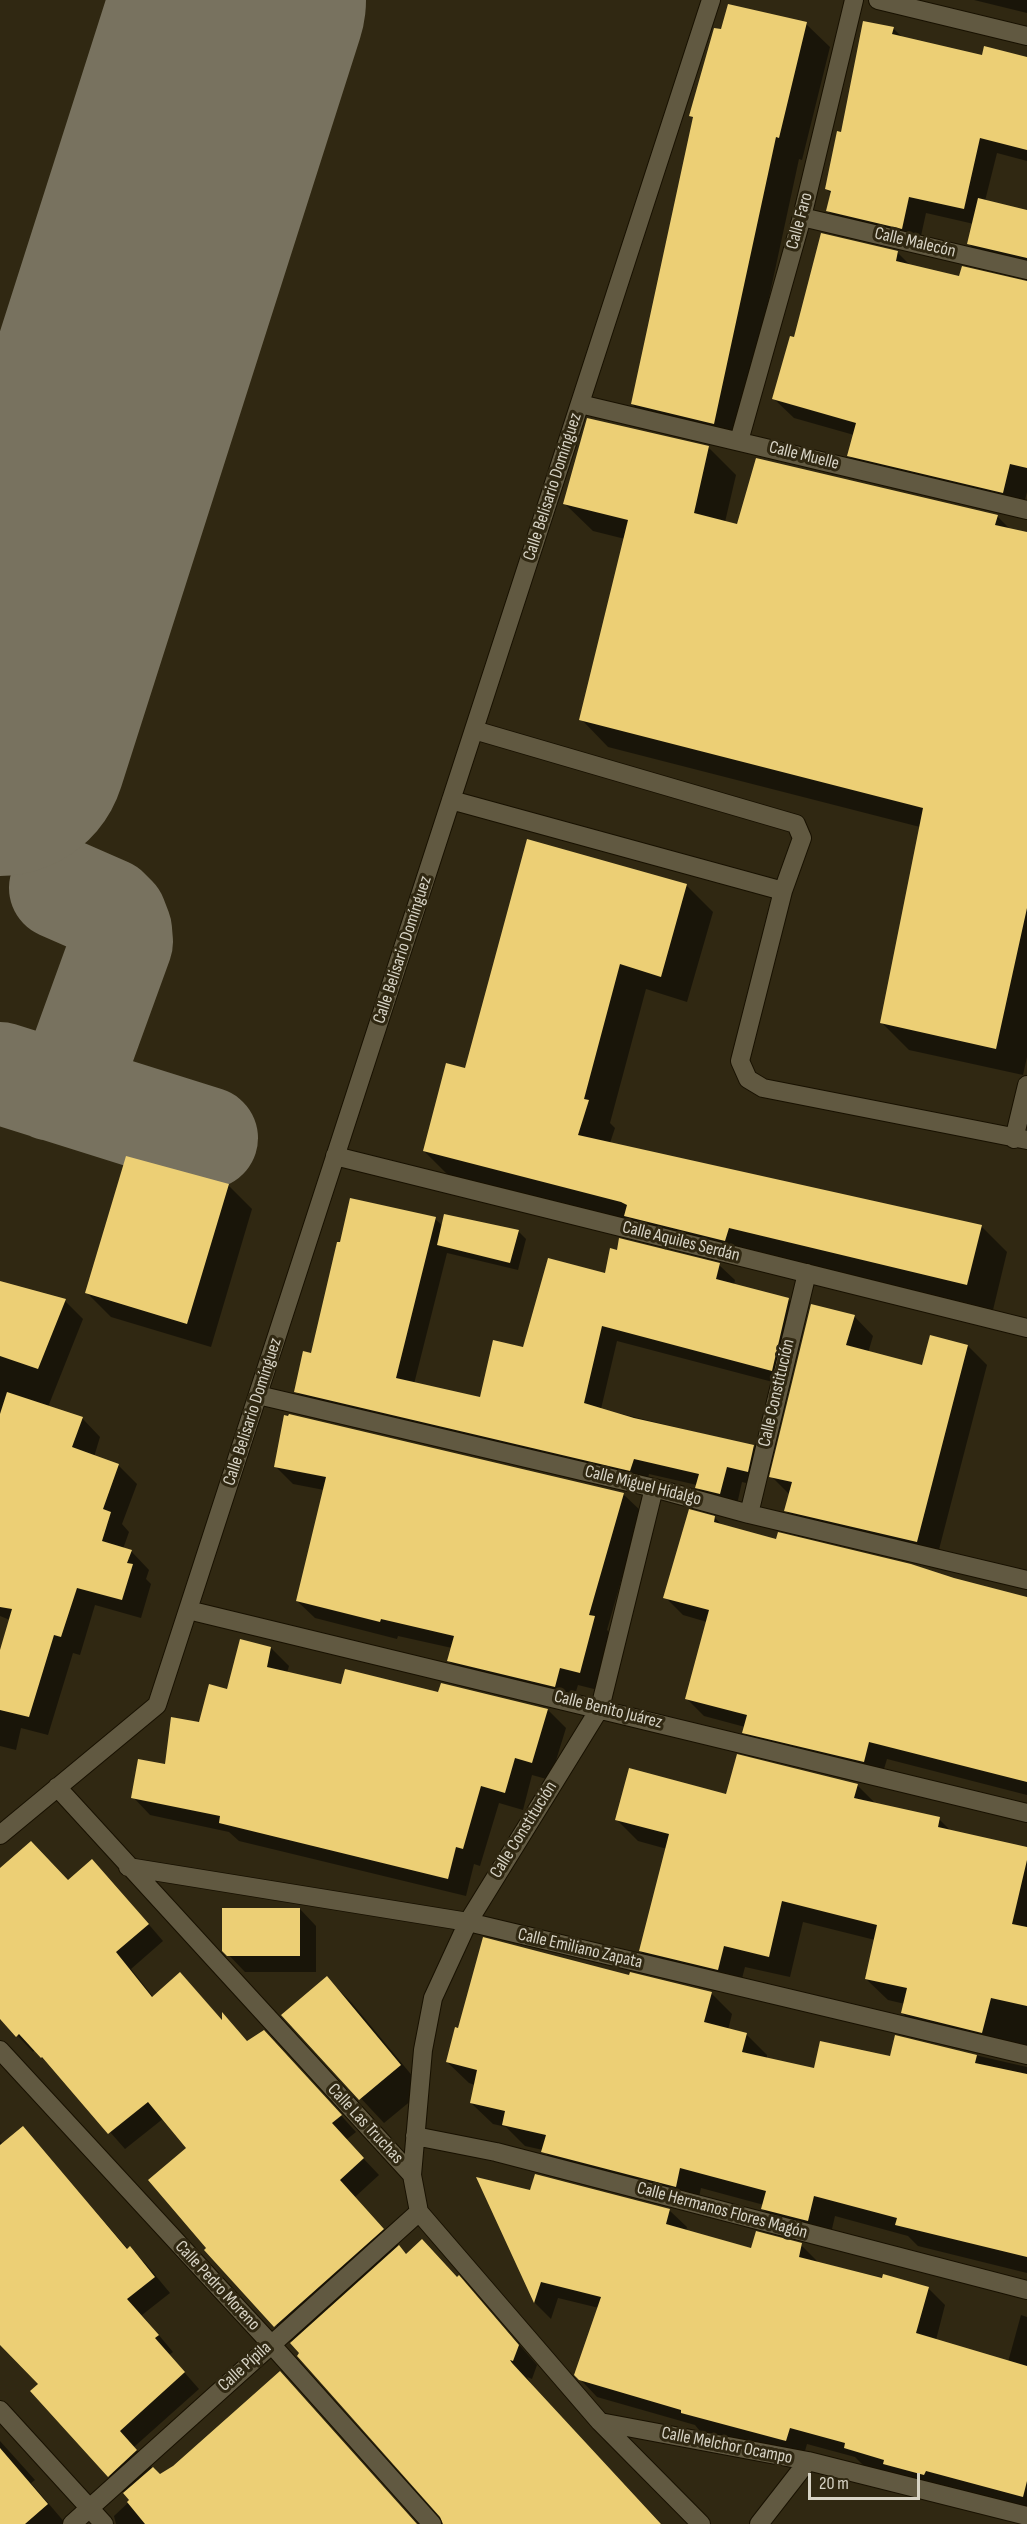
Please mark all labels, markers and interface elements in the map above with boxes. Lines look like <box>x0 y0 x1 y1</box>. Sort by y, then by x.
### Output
street label: Calle Faro <box>782 190 818 252</box>
street label: Calle Malecón <box>872 223 958 263</box>
street label: Calle Belisario Domínguez <box>519 410 587 564</box>
street label: Calle Muelle <box>767 437 841 475</box>
street label: Calle Belisario Domínguez <box>369 873 437 1027</box>
street label: Calle Aquiles Serdán <box>620 1217 742 1267</box>
street label: Calle Belisario Domínguez <box>219 1335 287 1489</box>
street label: Calle Constitución <box>754 1337 800 1449</box>
street label: Calle Miguel Hidalgo <box>583 1461 703 1511</box>
street label: Calle Benito Juárez <box>552 1686 664 1734</box>
street label: Calle Constitución <box>486 1778 562 1882</box>
street label: Calle Emiliano Zapata <box>516 1924 644 1974</box>
street label: Calle Las Truchas <box>322 2079 408 2169</box>
street label: Calle Hermanos Flores Magón <box>634 2178 810 2244</box>
street label: Calle Pedro Moreno <box>170 2237 264 2335</box>
street label: Calle Pípila <box>214 2338 276 2396</box>
street label: Calle Melchor Ocampo <box>660 2423 794 2469</box>
scale bar <box>811 2461 924 2499</box>
text: 20 m <box>819 2473 849 2494</box>

